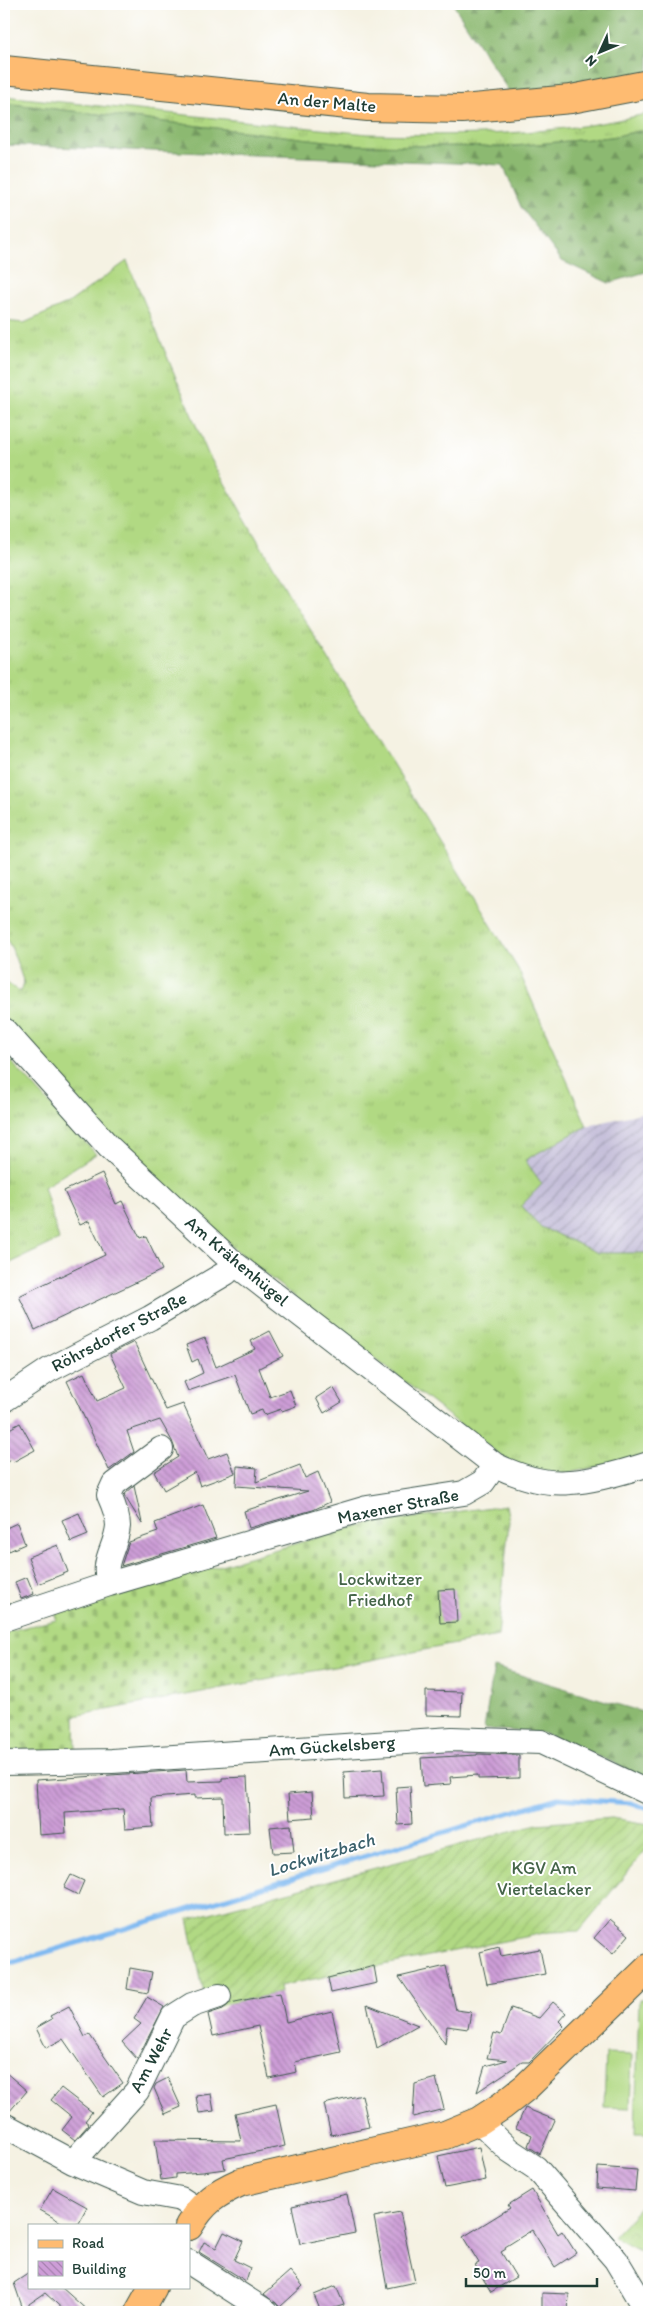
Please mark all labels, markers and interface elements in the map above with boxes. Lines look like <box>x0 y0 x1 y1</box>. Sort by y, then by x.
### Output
north arrow <box>576 28 626 78</box>
text: N <box>582 51 600 70</box>
street label: An der Malte <box>277 87 377 117</box>
street label: Am Krähenhügel <box>181 1211 293 1311</box>
street label: Röhrsdorfer Straße <box>48 1287 190 1377</box>
street label: Maxener Straße <box>335 1483 461 1529</box>
park label: Lockwitzer Friedhof <box>338 1568 423 1611</box>
street label: Am Gückelsberg <box>268 1731 397 1761</box>
water label: Lockwitzbach <box>265 1827 377 1882</box>
park label: KGV Am Viertelacker <box>497 1857 592 1900</box>
street label: Am Wehr <box>125 2023 178 2096</box>
legend <box>28 2224 190 2288</box>
text: Road <box>72 2234 105 2252</box>
scale bar <box>466 2256 597 2288</box>
text: Building <box>72 2260 126 2278</box>
text: 50 m <box>473 2264 506 2282</box>

